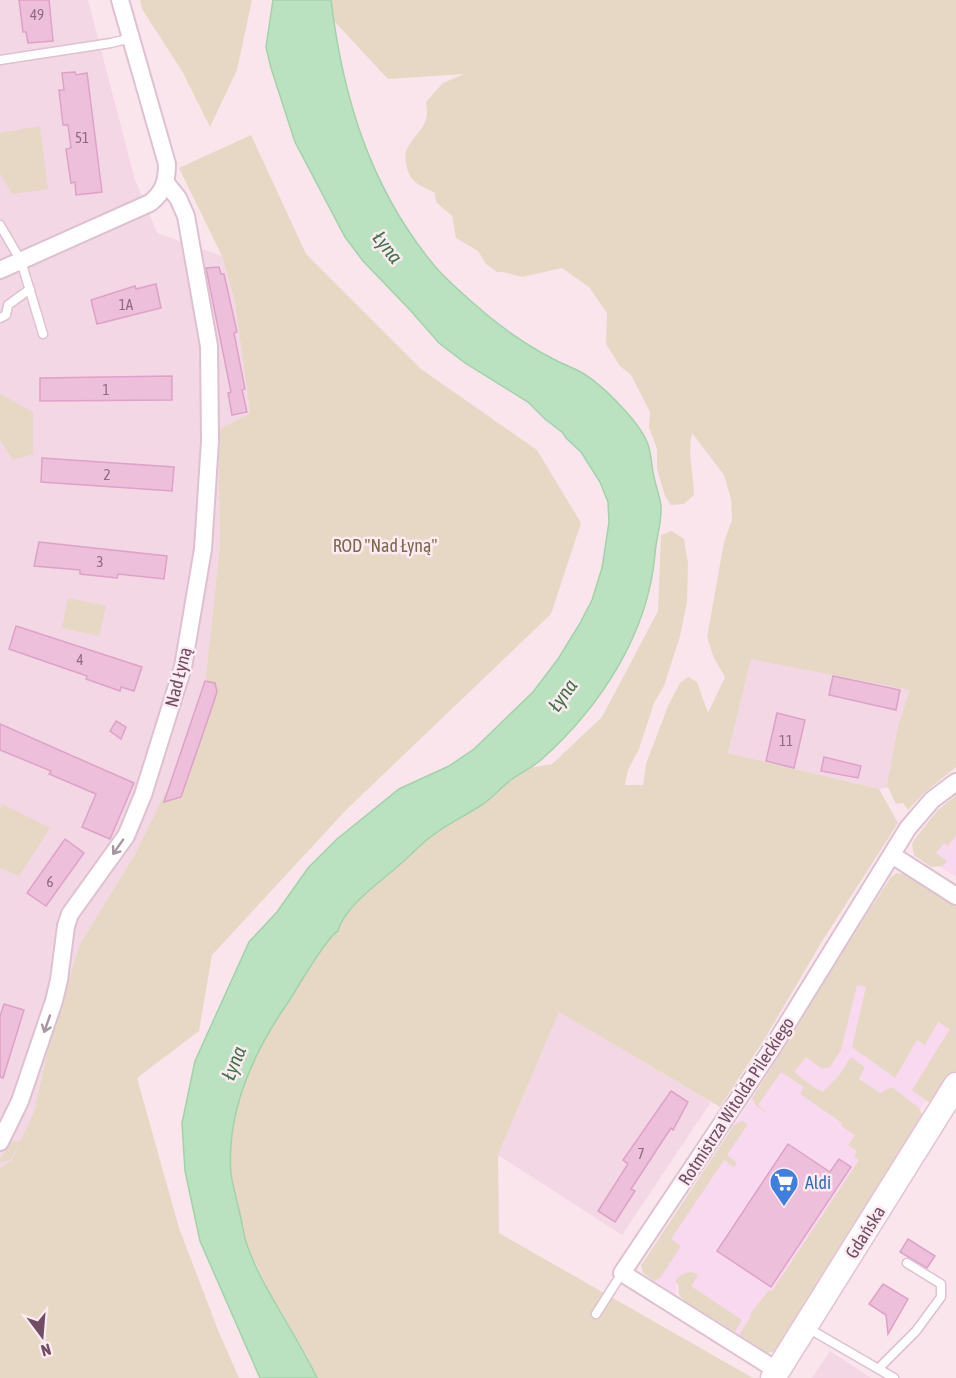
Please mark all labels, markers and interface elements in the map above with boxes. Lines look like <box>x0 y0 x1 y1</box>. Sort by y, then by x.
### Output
house number: 49 <box>30 6 44 23</box>
house number: 51 <box>75 129 89 146</box>
water label: Łyna <box>368 226 408 268</box>
house number: 1A <box>119 296 134 313</box>
house number: 1 <box>102 381 110 398</box>
house number: 2 <box>103 466 111 483</box>
park label: ROD "Nad Łyną" <box>333 535 437 556</box>
house number: 3 <box>96 553 104 570</box>
street label: Nad Łyną <box>160 645 196 709</box>
house number: 4 <box>76 651 84 668</box>
water label: Łyna <box>543 674 581 716</box>
house number: 11 <box>779 732 793 749</box>
one-way arrow <box>112 839 124 855</box>
house number: 6 <box>46 873 54 890</box>
street label: Rotmistrza Witolda Pileckiego <box>674 1013 798 1189</box>
one-way arrow <box>40 1014 51 1033</box>
water label: Łyna <box>216 1043 250 1083</box>
house number: 7 <box>637 1145 645 1162</box>
supermarket icon: Aldi <box>768 1166 800 1208</box>
place label: Aldi <box>805 1172 831 1193</box>
street label: Gdańska <box>841 1202 889 1262</box>
north arrow <box>12 1306 72 1366</box>
text: N <box>39 1340 53 1360</box>

